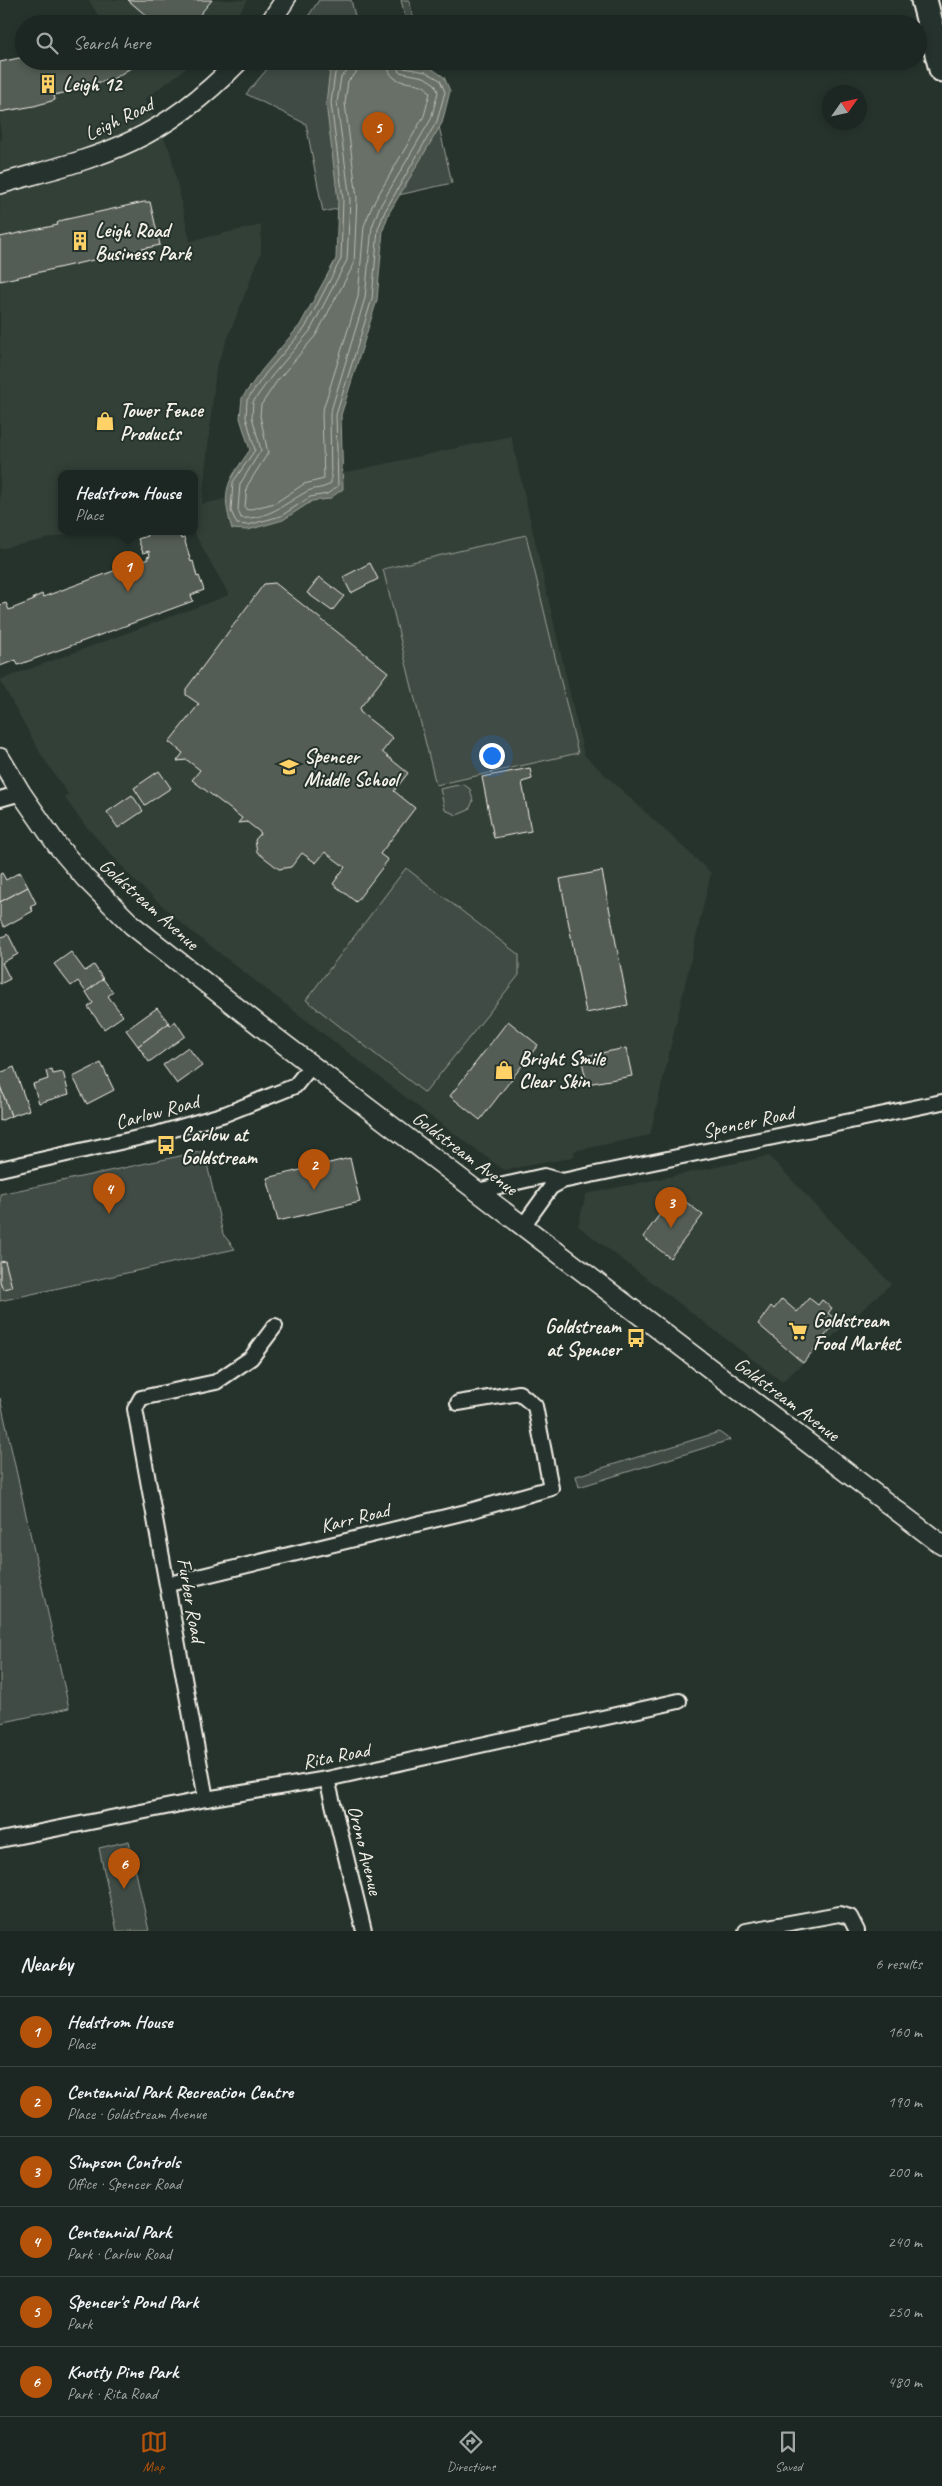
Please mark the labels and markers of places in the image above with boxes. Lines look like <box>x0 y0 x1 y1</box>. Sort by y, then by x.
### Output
place label: Leigh 12 <box>63 72 123 97</box>
building icon: Leigh 12 <box>37 73 59 95</box>
pin: 5 <box>362 112 394 153</box>
place label: Leigh Road Business Park <box>95 218 192 266</box>
building icon: Leigh Road Business Park <box>69 230 91 252</box>
place label: Tower Fence Products <box>120 398 205 446</box>
shop icon: Tower Fence Products <box>94 410 116 432</box>
pin: 1 <box>112 551 144 592</box>
place label: Spencer Middle School <box>304 744 401 792</box>
school or university icon: Spencer Middle School <box>278 756 300 778</box>
place label: Bright Smile Clear Skin <box>519 1046 606 1094</box>
shop icon: Bright Smile Clear Skin <box>493 1059 515 1081</box>
place label: Carlow at Goldstream <box>181 1122 259 1170</box>
bus stop icon: Carlow at Goldstream <box>155 1134 177 1156</box>
pin: 2 <box>298 1149 330 1190</box>
pin: 4 <box>93 1173 125 1214</box>
pin: 3 <box>655 1187 687 1228</box>
place label: Goldstream Food Market <box>813 1308 903 1356</box>
place label: Goldstream at Spencer <box>545 1314 624 1362</box>
supermarket icon: Goldstream Food Market <box>787 1320 809 1342</box>
bus stop icon: Goldstream at Spencer <box>625 1327 647 1349</box>
pin: 6 <box>108 1848 140 1889</box>

